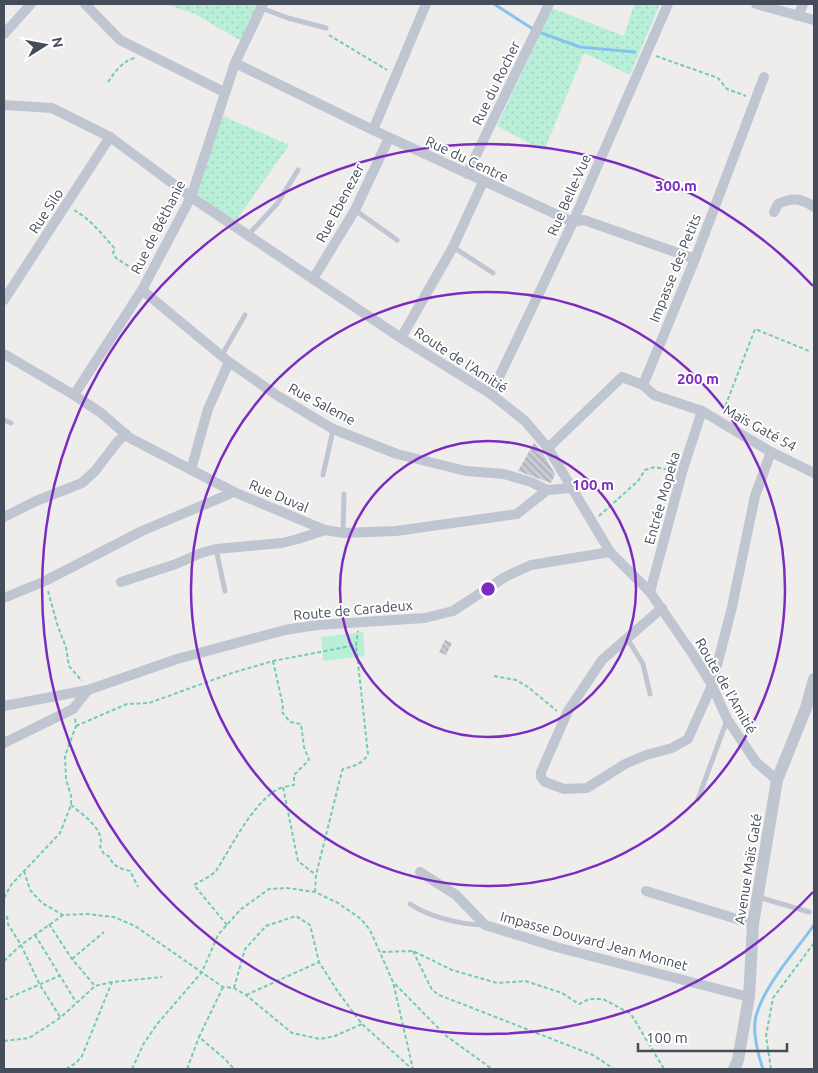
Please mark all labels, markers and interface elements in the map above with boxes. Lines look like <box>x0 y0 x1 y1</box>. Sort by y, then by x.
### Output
north arrow <box>20 20 70 70</box>
text: N <box>49 36 67 49</box>
street label: Rue du Rocher <box>469 38 524 128</box>
street label: Rue du Centre <box>423 133 511 185</box>
street label: Rue Belle-Vue <box>544 152 594 238</box>
street label: Rue Ebenezer <box>313 160 368 245</box>
street label: Rue de Béthanie <box>127 177 189 277</box>
text: 300 m <box>655 177 697 194</box>
street label: Rue Silo <box>26 186 66 236</box>
street label: Impasse des Petits <box>646 211 704 325</box>
street label: Route de l'Amitié <box>411 324 511 396</box>
text: 200 m <box>677 370 719 387</box>
street label: Rue Saleme <box>286 380 358 428</box>
street label: Maïs Gaté 54 <box>721 401 799 455</box>
street label: Entrée Mopeka <box>641 450 683 546</box>
street label: Rue Duval <box>247 476 312 516</box>
text: 100 m <box>572 476 614 493</box>
centre of rings <box>479 580 497 598</box>
street label: Route de Caradeux <box>293 597 413 623</box>
street label: Route de l'Amitié <box>692 635 760 737</box>
street label: Avenue Maïs Gaté <box>731 812 765 926</box>
street label: Impasse Douyard Jean Monnet <box>499 908 690 974</box>
scale bar <box>638 1020 787 1052</box>
text: 100 m <box>646 1029 688 1046</box>

